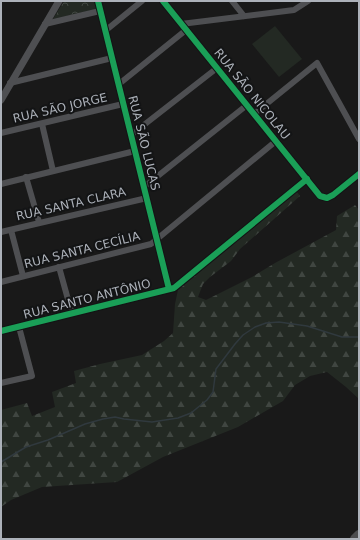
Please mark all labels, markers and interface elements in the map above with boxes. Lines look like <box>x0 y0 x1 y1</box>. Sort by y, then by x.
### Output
street label: RUA SÃO NICOLAU <box>211 45 294 142</box>
street label: RUA SÃO JORGE <box>11 89 109 126</box>
street label: RUA SÃO LUCAS <box>125 94 164 192</box>
street label: RUA SANTA CLARA <box>15 184 128 223</box>
street label: RUA SANTA CECÍLIA <box>22 228 142 271</box>
street label: RUA SANTO ANTÔNIO <box>22 275 152 322</box>

